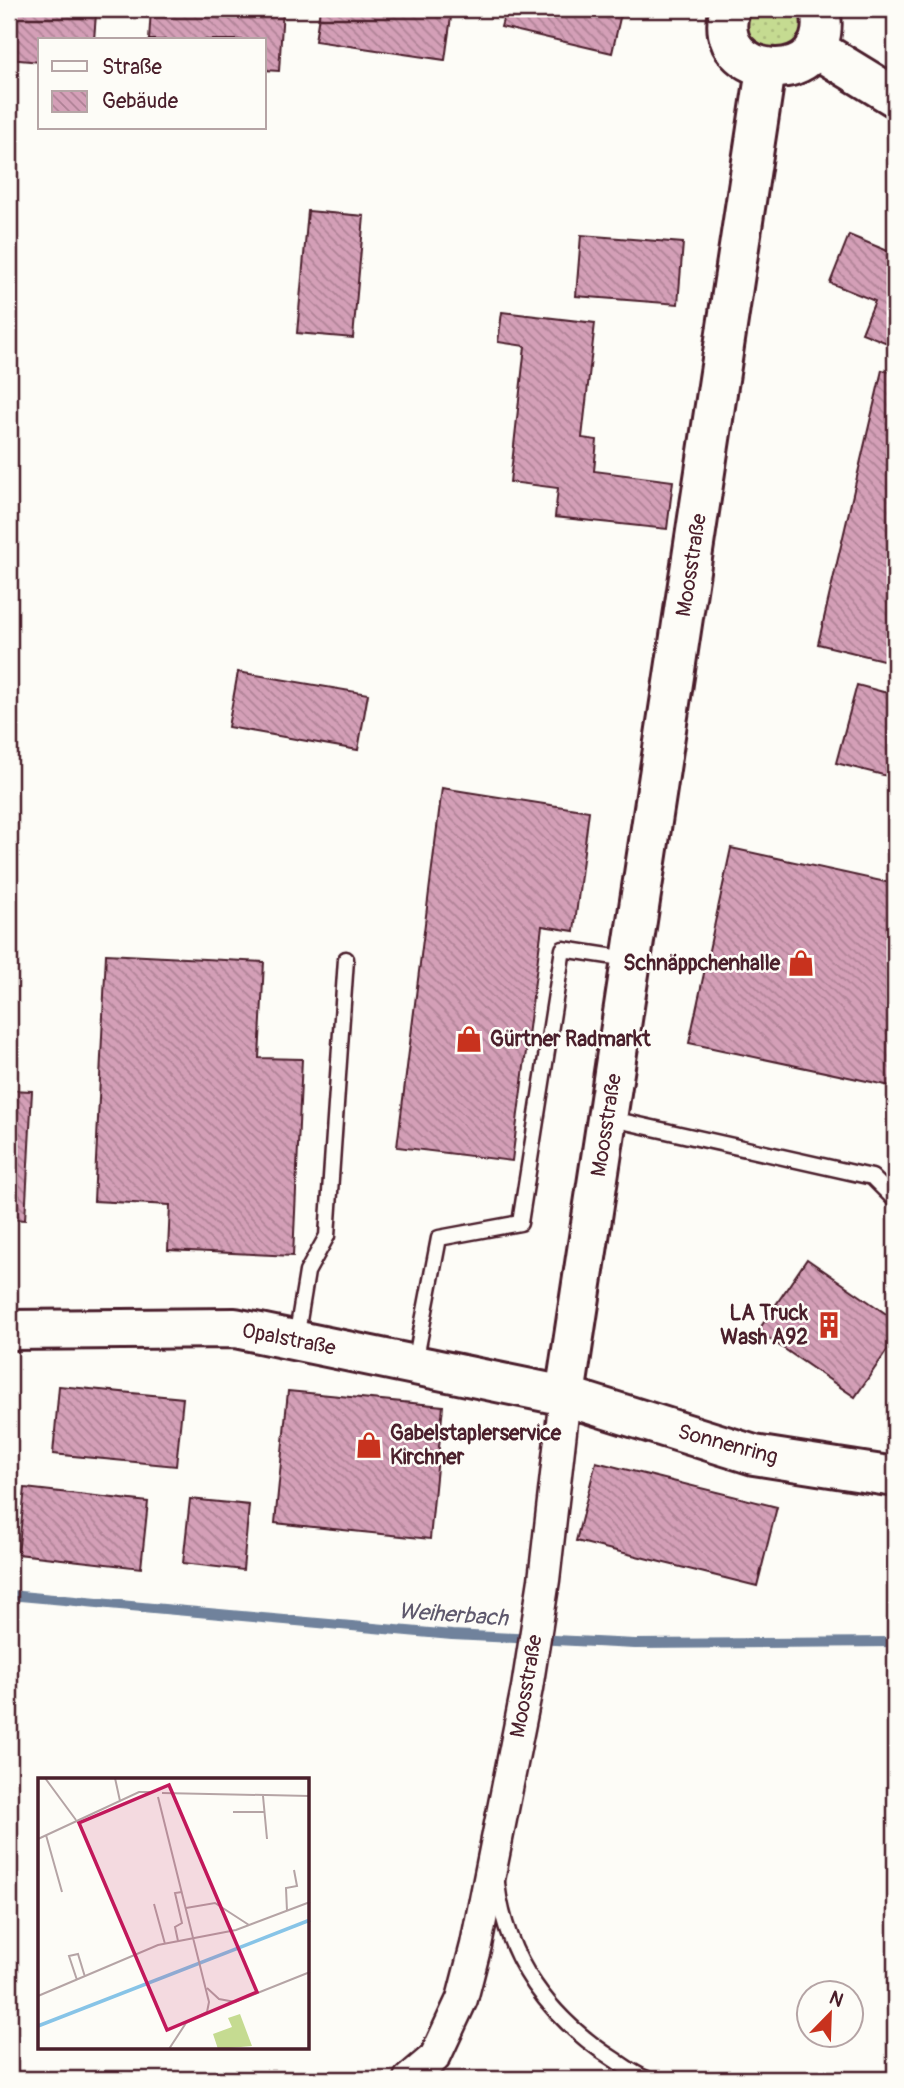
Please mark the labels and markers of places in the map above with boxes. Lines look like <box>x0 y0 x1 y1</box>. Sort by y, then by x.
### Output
shop icon: Schnäppchenhalle <box>786 948 816 978</box>
place label: Schnäppchenhalle <box>623 950 781 977</box>
shop icon: Gürtner Radmarkt <box>454 1024 484 1054</box>
place label: Gürtner Radmarkt <box>490 1026 651 1053</box>
place label: LA Truck Wash A92 <box>720 1300 808 1351</box>
building icon: LA Truck Wash A92 <box>814 1310 844 1340</box>
place label: Gabelstaplerservice Kirchner <box>390 1420 562 1471</box>
shop icon: Gabelstaplerservice Kirchner <box>354 1430 384 1460</box>

